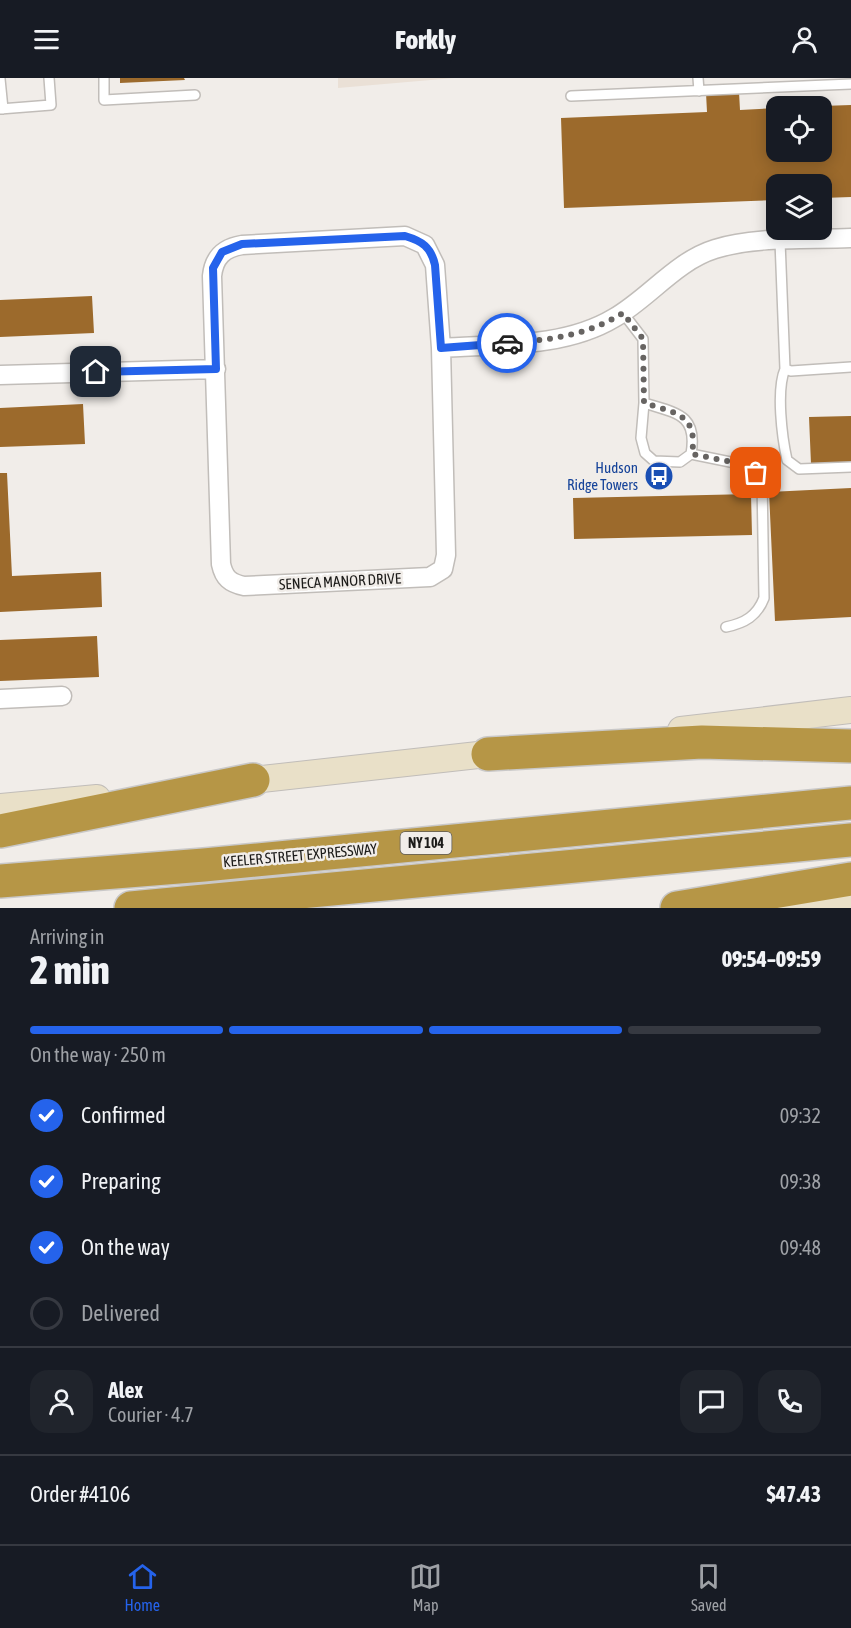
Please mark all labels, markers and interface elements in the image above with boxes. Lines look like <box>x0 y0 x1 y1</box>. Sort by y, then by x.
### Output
icon: menu <box>30 23 63 56</box>
icon: person <box>788 23 821 56</box>
text: Forkly <box>395 24 456 55</box>
map controls <box>766 96 832 240</box>
button: locate <box>766 96 832 162</box>
button: layers <box>766 174 832 240</box>
courier <box>477 313 537 373</box>
icon: car <box>491 327 524 360</box>
pin <box>70 346 121 397</box>
icon: home <box>79 355 112 388</box>
pin <box>730 447 781 498</box>
icon: bag <box>739 456 772 489</box>
place label: Hudson Ridge Towers <box>567 459 638 493</box>
bus stop icon: Hudson Ridge Towers <box>643 460 675 492</box>
street label: SENECA MANOR DRIVE <box>279 569 402 593</box>
road number: NY 104 <box>400 832 452 854</box>
street label: KEELER STREET EXPRESSWAY <box>222 840 378 870</box>
text: Arriving in <box>30 925 104 948</box>
text: 09:54–09:59 <box>722 946 821 972</box>
text: 2 min <box>30 948 110 992</box>
text: On the way · 250 m <box>30 1043 166 1066</box>
icon: check <box>30 1099 63 1132</box>
text: Confirmed <box>81 1102 166 1128</box>
text: 09:32 <box>780 1104 821 1127</box>
icon: check <box>30 1165 63 1198</box>
text: Preparing <box>81 1168 161 1194</box>
text: 09:38 <box>780 1170 821 1193</box>
icon: check <box>30 1231 63 1264</box>
text: On the way <box>81 1234 170 1260</box>
text: 09:48 <box>780 1236 821 1259</box>
text: Delivered <box>81 1300 160 1326</box>
button: person <box>30 1370 93 1433</box>
button: chat <box>680 1370 743 1433</box>
button: phone <box>758 1370 821 1433</box>
text: Alex <box>108 1377 143 1403</box>
text: Courier · 4.7 <box>108 1403 194 1426</box>
text: Order #4106 <box>30 1481 130 1507</box>
text: $47.43 <box>766 1481 821 1507</box>
tab: Home <box>125 1560 160 1614</box>
tab: Map <box>409 1560 442 1614</box>
tab: Saved <box>691 1560 726 1614</box>

